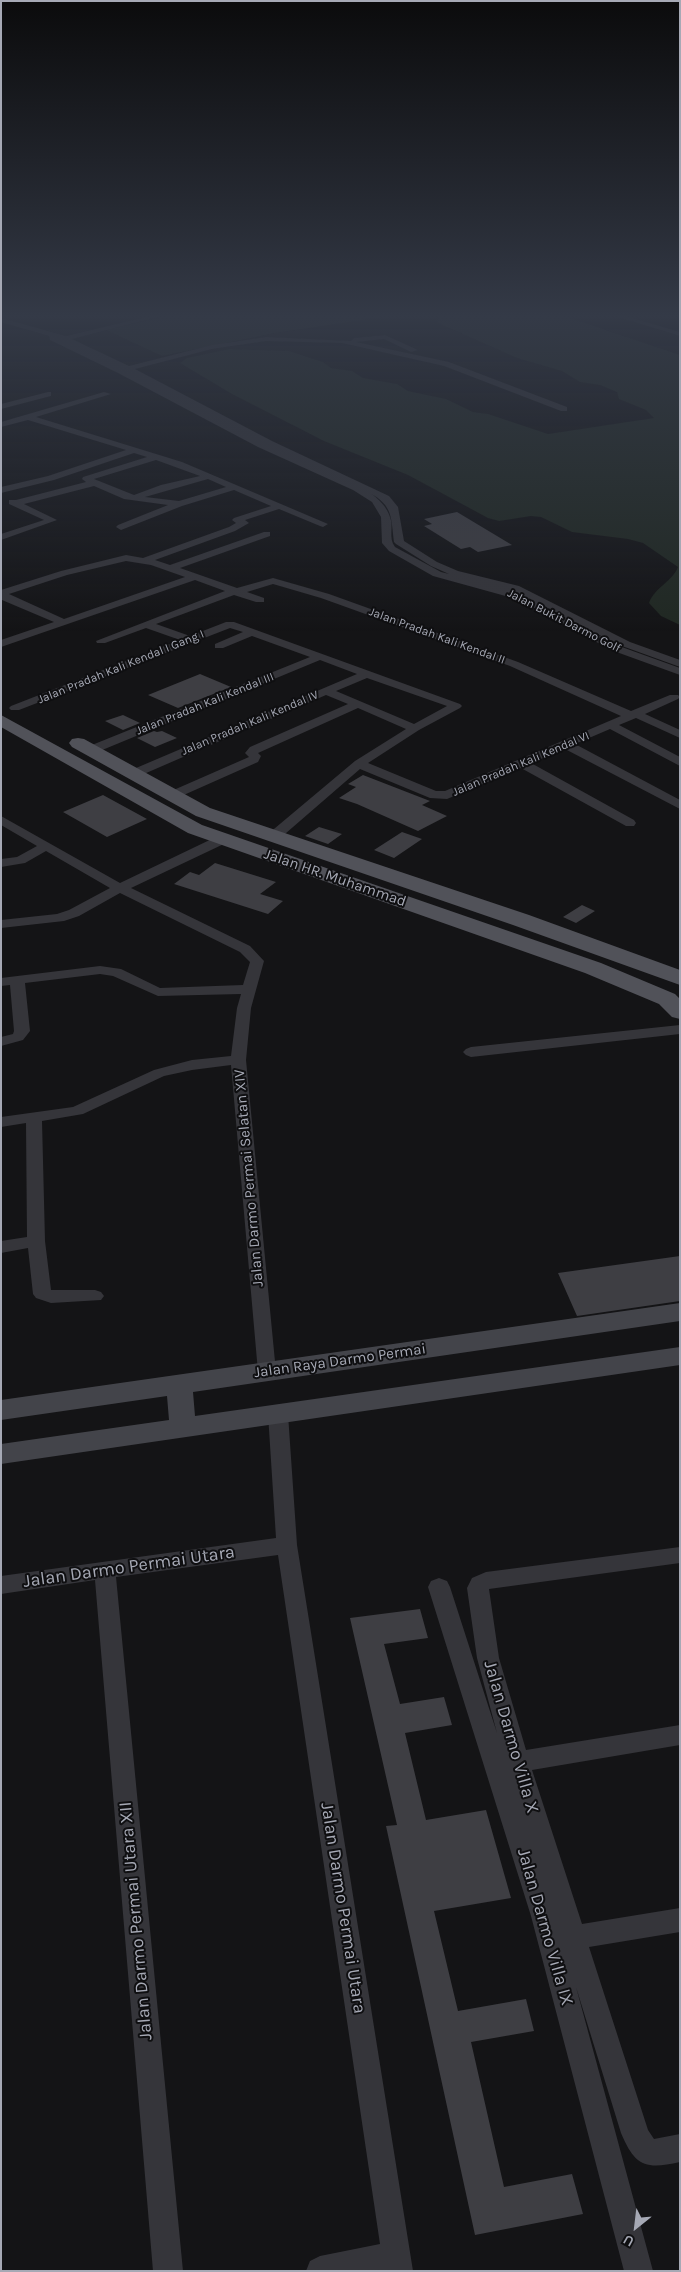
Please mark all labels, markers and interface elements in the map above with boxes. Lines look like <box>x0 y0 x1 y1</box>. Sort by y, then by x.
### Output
street label: Jalan Bukit Darmo Golf <box>505 586 623 656</box>
street label: Jalan Pradah Kali Kendal II <box>367 605 507 667</box>
street label: Jalan Pradah Kali Kendal I Gang I <box>36 627 206 707</box>
street label: Jalan Pradah Kali Kendal III <box>134 670 276 738</box>
street label: Jalan Pradah Kali Kendal IV <box>179 688 321 758</box>
street label: Jalan Pradah Kali Kendal VI <box>450 729 592 799</box>
street label: Jalan HR. Muhammad <box>262 845 408 911</box>
street label: Jalan Darmo Permai Selatan XIV <box>231 1068 267 1288</box>
street label: Jalan Raya Darmo Permai <box>253 1340 427 1382</box>
street label: Jalan Darmo Permai Utara <box>22 1541 236 1593</box>
street label: Jalan Darmo Villa X <box>479 1658 543 1816</box>
street label: Jalan Darmo Permai Utara XII <box>115 1801 157 2041</box>
street label: Jalan Darmo Permai Utara <box>316 1801 370 2015</box>
street label: Jalan Darmo Villa IX <box>512 1846 578 2008</box>
north arrow <box>611 2202 661 2252</box>
text: U <box>620 2231 637 2250</box>

